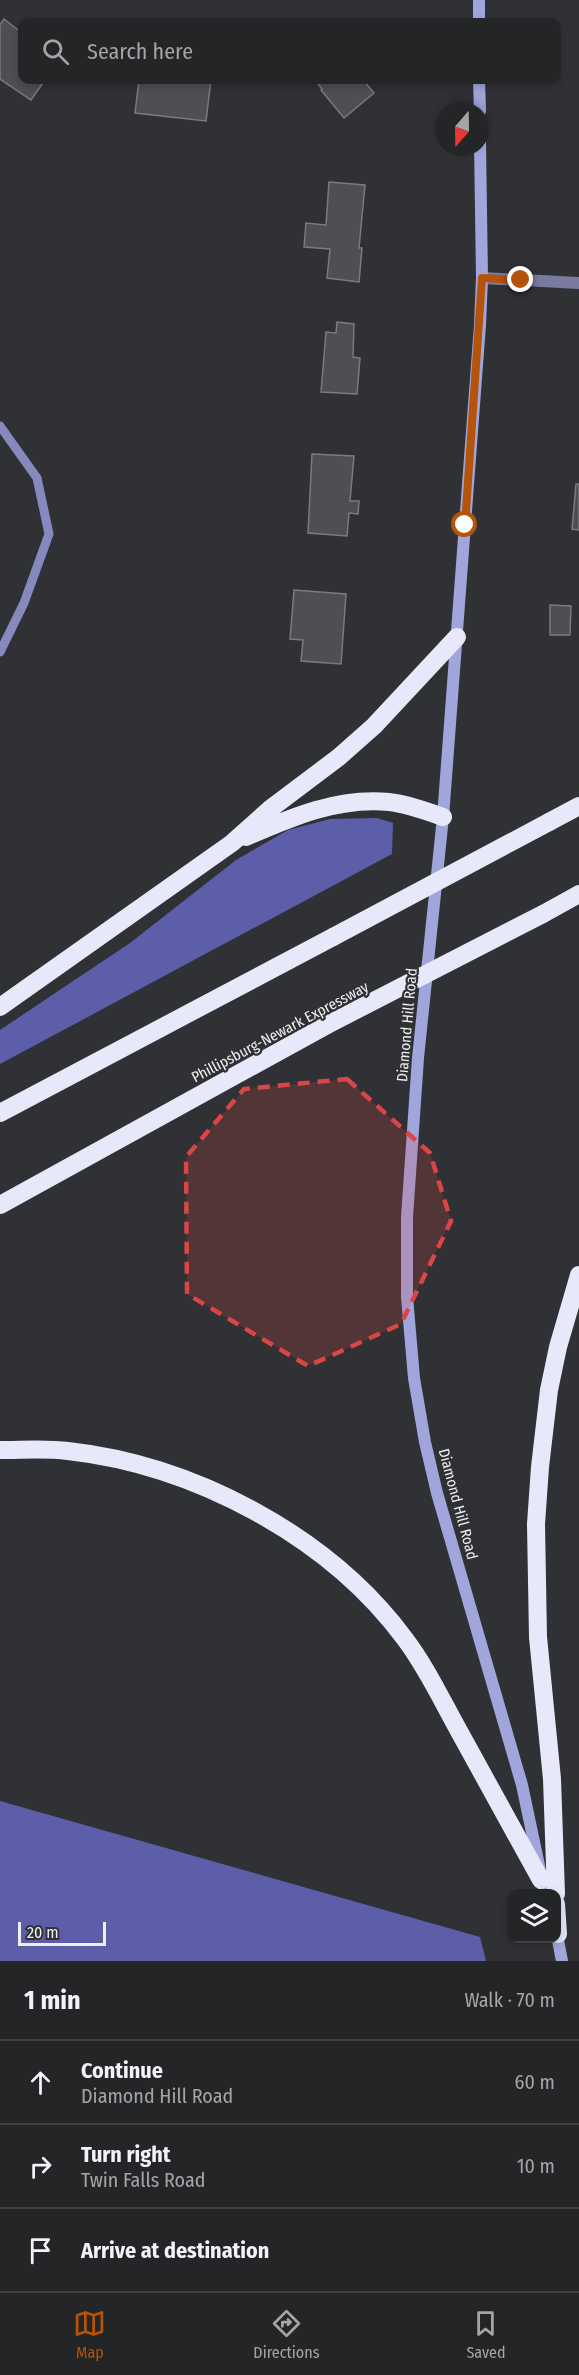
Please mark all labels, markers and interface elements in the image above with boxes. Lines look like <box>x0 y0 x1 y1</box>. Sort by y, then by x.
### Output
search box <box>18 18 561 84</box>
icon: search <box>39 35 72 68</box>
text: Search here <box>87 38 193 65</box>
north arrow <box>435 102 489 156</box>
route end <box>507 266 533 292</box>
route start <box>451 511 477 537</box>
street label: Diamond Hill Road <box>393 967 421 1083</box>
street label: Phillipsburg-Newark Expressway <box>189 978 372 1086</box>
street label: Diamond Hill Road <box>435 1447 481 1561</box>
map controls <box>507 1889 561 1943</box>
button: layers <box>507 1889 561 1943</box>
scale bar <box>18 1919 106 1946</box>
text: 20 m <box>27 1923 58 1942</box>
text: 1 min <box>24 1985 81 2016</box>
text: Walk · 70 m <box>464 1988 555 2012</box>
text: Continue <box>81 2057 163 2084</box>
icon: ahead <box>24 2066 57 2099</box>
text: 60 m <box>515 2070 555 2094</box>
text: Diamond Hill Road <box>81 2084 233 2108</box>
text: Turn right <box>81 2141 170 2168</box>
icon: right <box>24 2150 57 2183</box>
text: 10 m <box>517 2154 555 2178</box>
text: Twin Falls Road <box>81 2168 205 2192</box>
icon: arrive <box>24 2234 57 2267</box>
text: Arrive at destination <box>81 2237 269 2264</box>
tab: Map <box>73 2307 106 2362</box>
tab: Directions <box>253 2307 320 2362</box>
tab: Saved <box>466 2307 506 2362</box>

